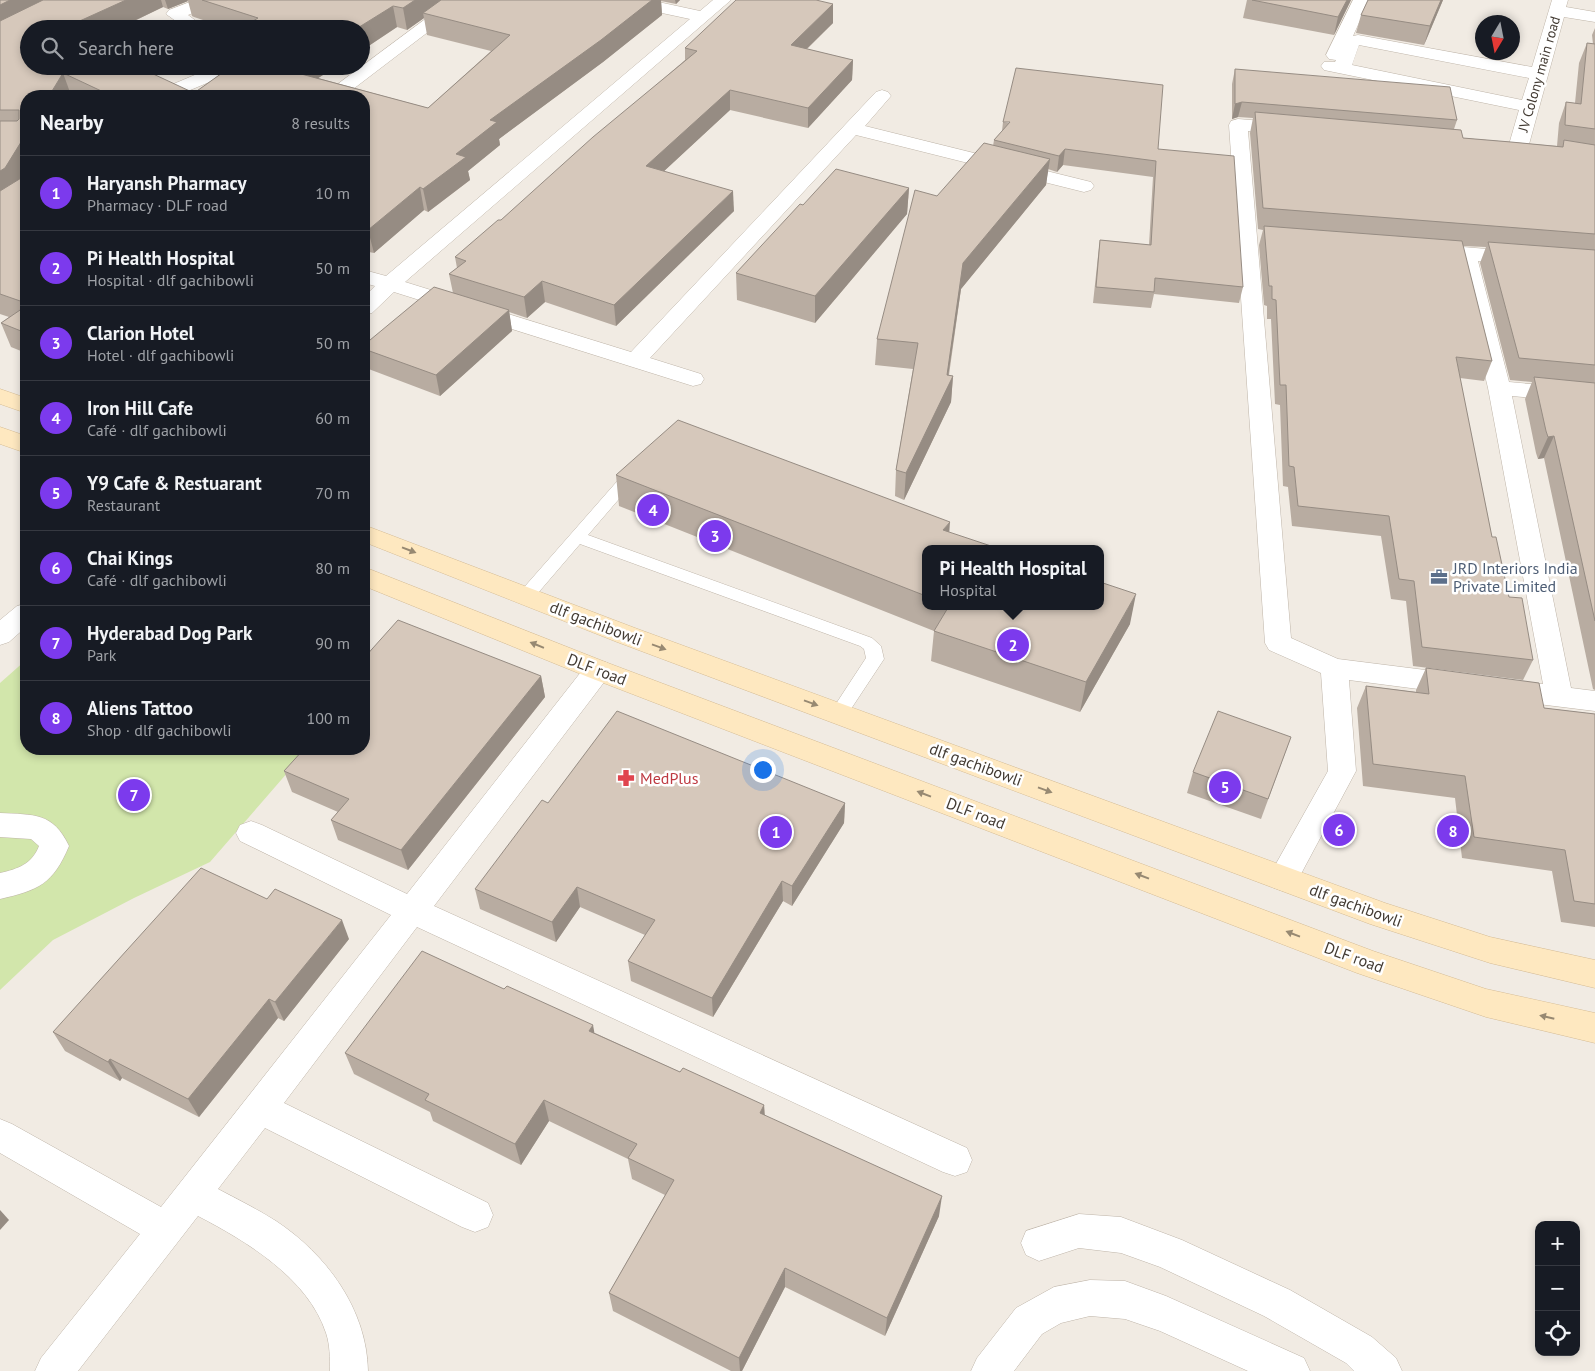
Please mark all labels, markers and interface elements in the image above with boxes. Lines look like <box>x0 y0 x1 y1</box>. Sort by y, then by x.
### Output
street label: JV Colony main road <box>1514 14 1564 135</box>
north arrow <box>1475 15 1520 60</box>
search box <box>20 20 370 75</box>
icon: search <box>38 34 66 62</box>
text: Search here <box>78 36 174 60</box>
text: Nearby <box>40 109 103 136</box>
text: 8 results <box>291 113 350 133</box>
text: Haryansh Pharmacy <box>87 171 247 195</box>
text: 1 <box>51 183 61 203</box>
text: 10 m <box>315 183 350 203</box>
text: Pharmacy · DLF road <box>87 195 228 215</box>
text: Pi Health Hospital <box>87 246 234 270</box>
text: 2 <box>51 258 61 278</box>
text: 50 m <box>315 258 350 278</box>
text: Hospital · dlf gachibowli <box>87 270 254 290</box>
text: Clarion Hotel <box>87 321 194 345</box>
text: 3 <box>51 333 61 353</box>
text: 50 m <box>315 333 350 353</box>
text: Hotel · dlf gachibowli <box>87 345 234 365</box>
text: Iron Hill Cafe <box>87 396 193 420</box>
text: 4 <box>51 408 61 428</box>
text: 60 m <box>315 408 350 428</box>
text: Café · dlf gachibowli <box>87 420 227 440</box>
text: Y9 Cafe & Restuarant <box>87 471 262 495</box>
text: 5 <box>51 483 61 503</box>
text: 70 m <box>315 483 350 503</box>
pin: 4 <box>637 491 669 529</box>
text: Restaurant <box>87 495 160 515</box>
pin: 3 <box>699 517 731 555</box>
popup <box>922 545 1104 610</box>
text: Chai Kings <box>87 546 173 570</box>
one-way arrow <box>402 546 417 554</box>
text: Pi Health Hospital <box>939 556 1087 580</box>
text: 6 <box>51 558 61 578</box>
text: 80 m <box>315 558 350 578</box>
place label: JRD Interiors India Private Limited <box>1452 558 1578 596</box>
office icon: JRD Interiors India Private Limited <box>1429 567 1449 587</box>
text: Café · dlf gachibowli <box>87 570 227 590</box>
text: Hospital <box>939 580 996 600</box>
street label: dlf gachibowli <box>547 596 645 650</box>
text: Hyderabad Dog Park <box>87 621 252 645</box>
pin: 2 <box>997 626 1029 664</box>
text: 7 <box>51 633 61 653</box>
text: 90 m <box>315 633 350 653</box>
one-way arrow <box>529 641 544 649</box>
one-way arrow <box>651 644 666 651</box>
text: Park <box>87 645 116 665</box>
street label: DLF road <box>565 649 629 689</box>
text: Aliens Tattoo <box>87 696 193 720</box>
one-way arrow <box>804 699 819 707</box>
text: 8 <box>51 708 61 728</box>
text: 100 m <box>307 708 350 728</box>
text: Shop · dlf gachibowli <box>87 720 232 740</box>
street label: dlf gachibowli <box>927 738 1025 790</box>
your location <box>750 757 776 783</box>
pharmacy icon: MedPlus <box>616 768 636 788</box>
place label: MedPlus <box>640 768 699 788</box>
pin: 5 <box>1209 768 1241 806</box>
pin: 7 <box>118 776 150 814</box>
one-way arrow <box>1038 787 1053 794</box>
one-way arrow <box>916 790 931 798</box>
street label: DLF road <box>944 793 1008 833</box>
pin: 6 <box>1323 811 1355 849</box>
pin: 8 <box>1437 812 1469 850</box>
pin: 1 <box>760 813 792 851</box>
one-way arrow <box>1134 872 1149 879</box>
street label: dlf gachibowli <box>1307 879 1405 931</box>
one-way arrow <box>1286 930 1301 937</box>
street label: DLF road <box>1322 937 1386 977</box>
one-way arrow <box>1540 1013 1555 1021</box>
map controls <box>1535 1221 1580 1356</box>
button: + <box>1535 1221 1580 1266</box>
button: − <box>1535 1266 1580 1311</box>
button: locate <box>1535 1311 1580 1356</box>

